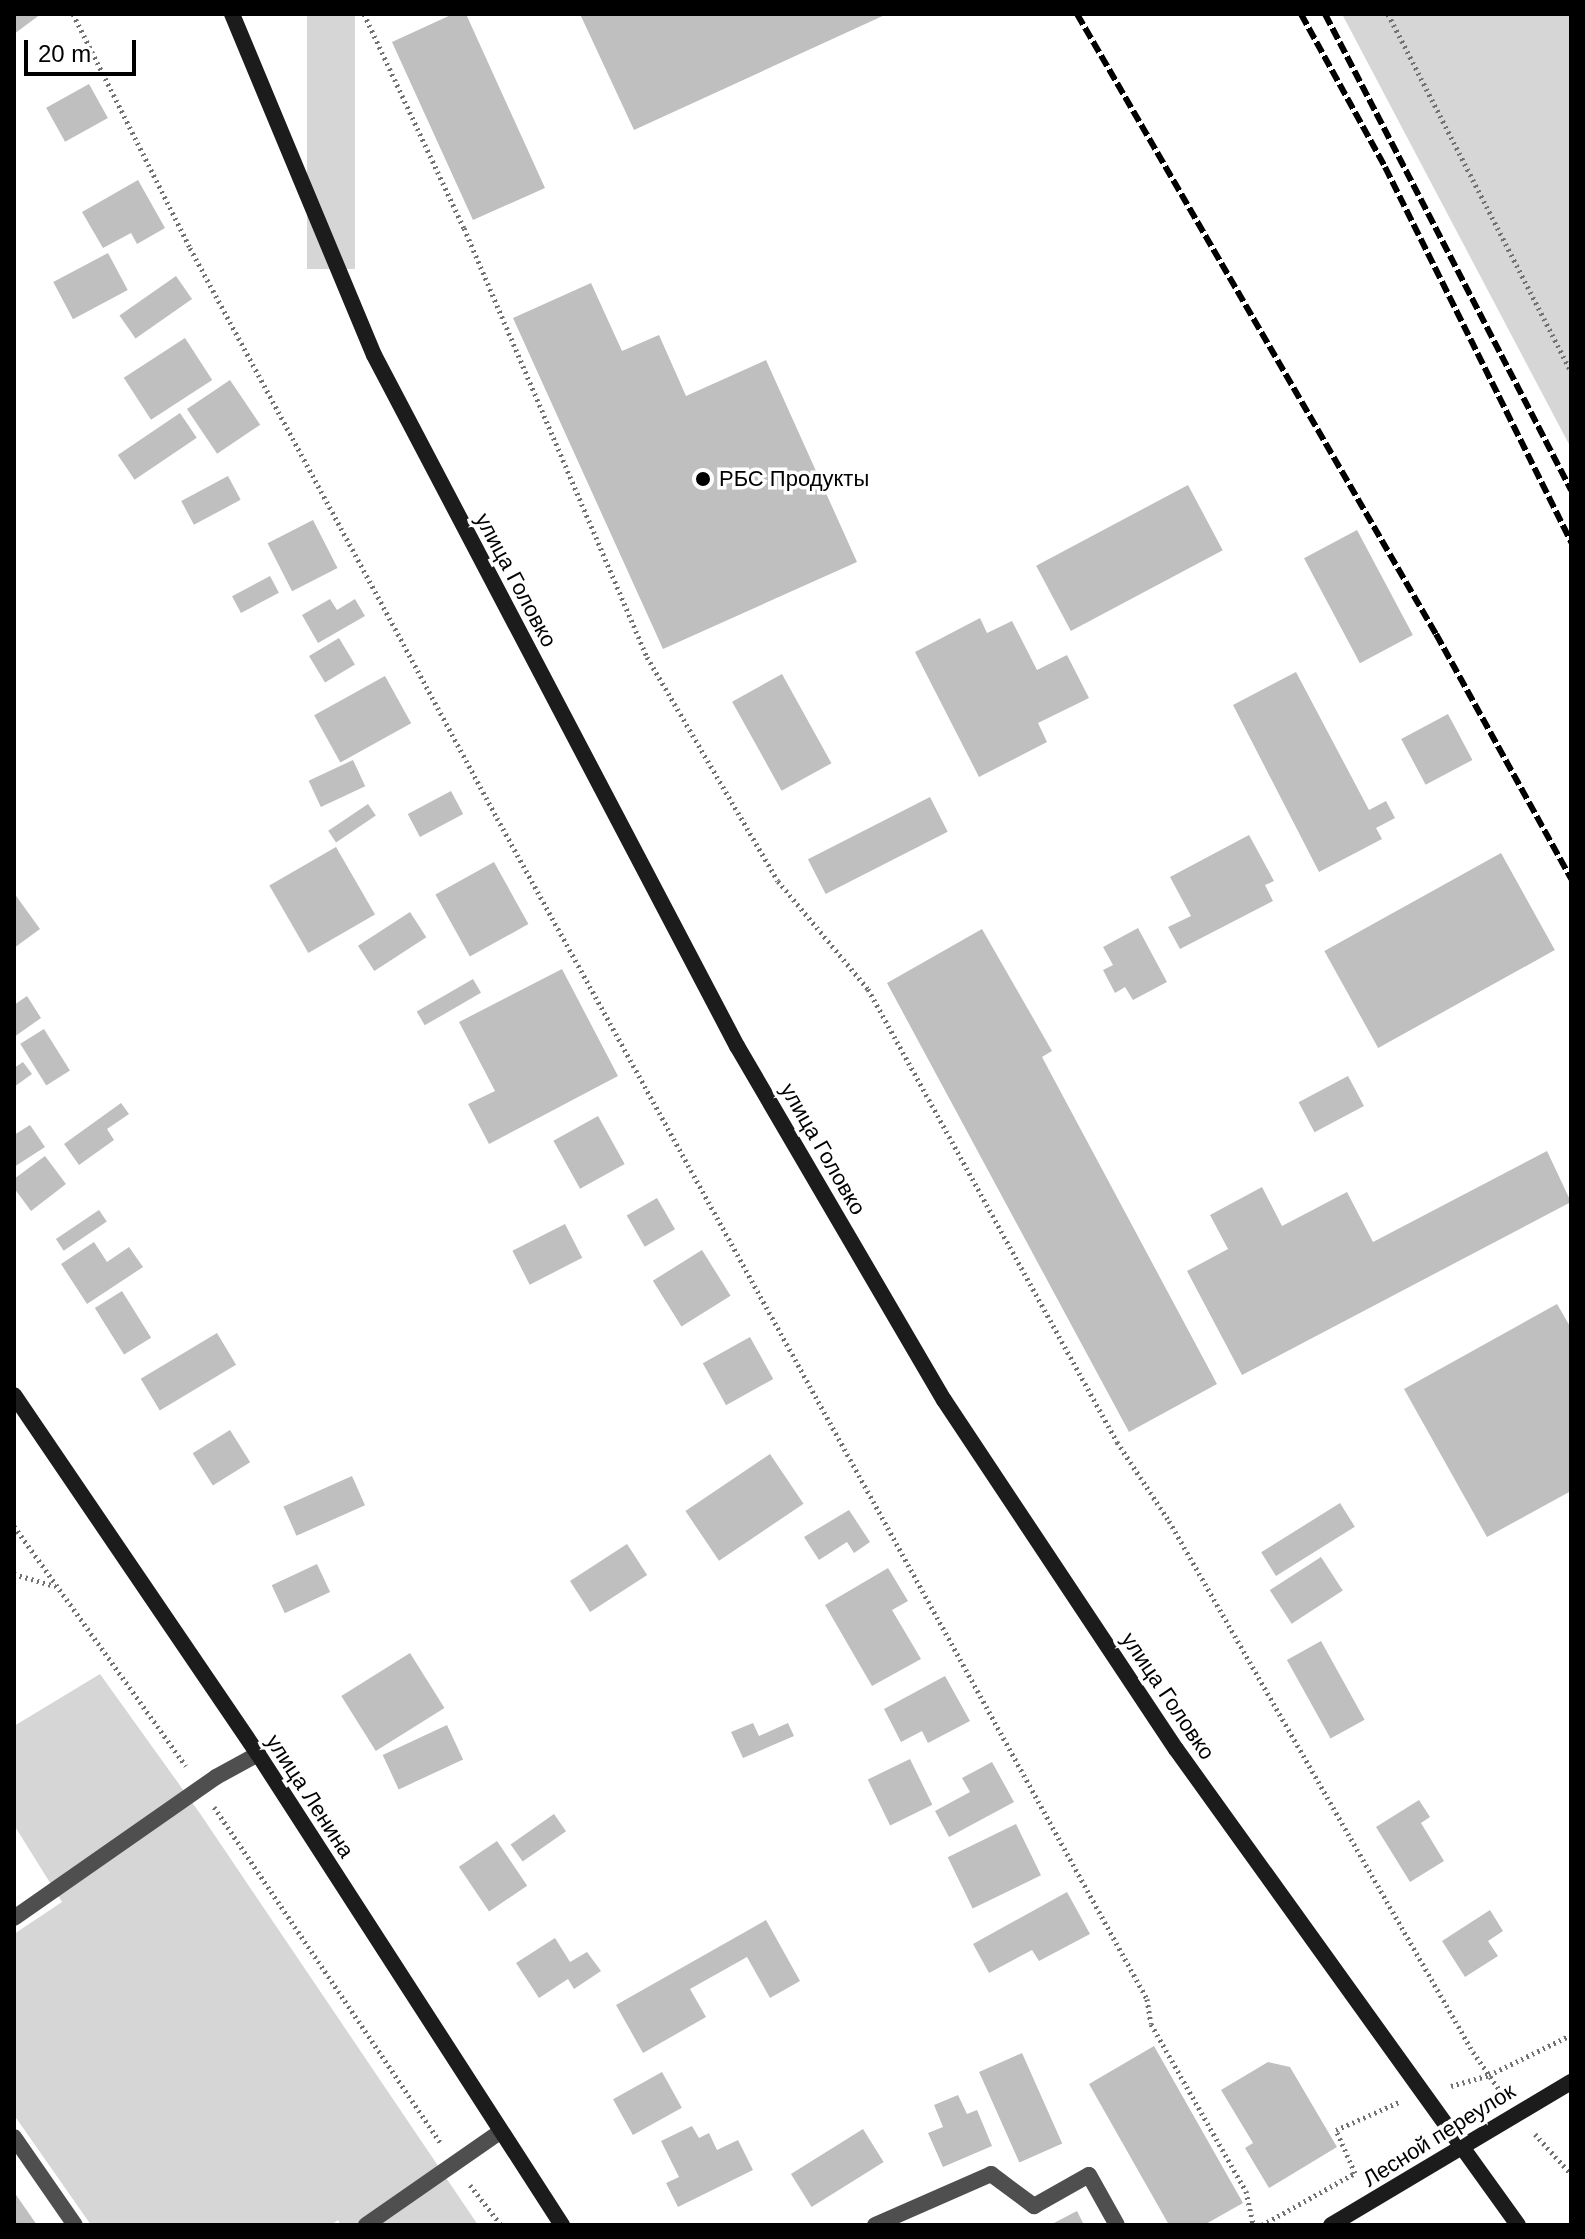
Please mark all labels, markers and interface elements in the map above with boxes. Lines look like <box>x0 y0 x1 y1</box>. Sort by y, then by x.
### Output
scale bar <box>28 24 140 74</box>
text: 20 m <box>38 40 91 67</box>
place label: РБС Продукты <box>719 466 869 492</box>
marker: РБС Продукты <box>694 470 712 488</box>
street label: улица Головко <box>470 509 562 651</box>
street label: улица Головко <box>775 1078 871 1220</box>
street label: улица Головко <box>1116 1627 1220 1765</box>
street label: улица Ленина <box>260 1729 360 1863</box>
street label: Лесной переулок <box>1358 2078 1520 2192</box>

